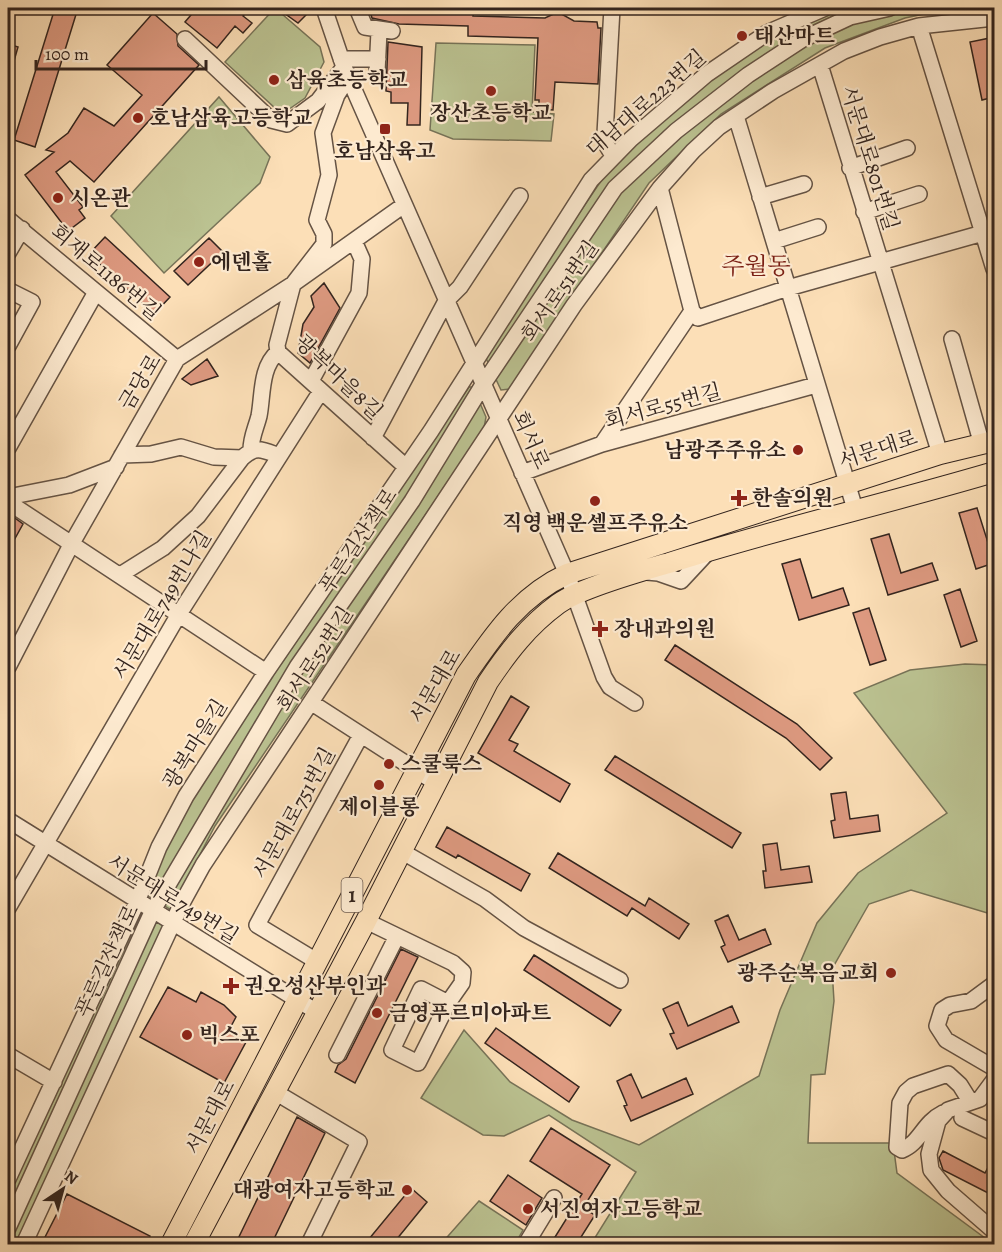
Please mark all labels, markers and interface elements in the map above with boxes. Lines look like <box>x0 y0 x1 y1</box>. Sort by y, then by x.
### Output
place label: 태산마트 <box>754 22 835 50</box>
marker: 태산마트 <box>735 29 749 43</box>
scale bar <box>36 33 206 71</box>
text: 100 m <box>45 42 89 66</box>
street label: 대남대로223번길 <box>580 43 712 163</box>
place label: 삼육초등학교 <box>286 66 408 94</box>
marker: 삼육초등학교 <box>267 73 281 87</box>
street label: 서문대로801번길 <box>835 82 905 234</box>
marker: 장산초등학교 <box>484 84 498 98</box>
place label: 장산초등학교 <box>430 99 552 127</box>
place label: 호남삼육고등학교 <box>150 104 312 132</box>
marker: 호남삼육고등학교 <box>131 111 145 125</box>
marker: 호남삼육고 <box>378 122 392 136</box>
place label: 호남삼육고 <box>334 137 436 165</box>
place label: 시온관 <box>70 184 132 212</box>
marker: 시온관 <box>51 191 65 205</box>
street label: 회재로1186번길 <box>45 218 167 326</box>
street label: 회서로51번길 <box>515 235 605 347</box>
place label: 에덴홀 <box>211 248 272 276</box>
district label: 주월동 <box>721 250 791 282</box>
marker: 에덴홀 <box>192 255 206 269</box>
street label: 광복마을8길 <box>289 328 389 426</box>
street label: 금당로 <box>112 349 168 415</box>
street label: 회서로55번길 <box>602 377 724 435</box>
street label: 회서로 <box>506 407 556 473</box>
street label: 서문대로 <box>835 423 921 475</box>
place label: 남광주주유소 <box>664 436 786 464</box>
marker: 남광주주유소 <box>791 443 805 457</box>
street label: 푸른길산책로 <box>312 483 404 599</box>
place label: 한솔의원 <box>752 484 833 512</box>
marker: 한솔의원 <box>730 489 748 507</box>
marker: 직영 백운셀프주유소 <box>588 494 602 508</box>
place label: 직영 백운셀프주유소 <box>502 509 688 537</box>
street label: 서문대로749번나길 <box>106 525 218 685</box>
street label: 회서로52번길 <box>270 601 360 717</box>
place label: 장내과의원 <box>614 615 715 643</box>
marker: 장내과의원 <box>591 620 609 638</box>
street label: 서문대로 <box>403 644 467 728</box>
street label: 광복마을길 <box>156 694 234 794</box>
street label: 서문대로751번길 <box>246 742 342 884</box>
place label: 스쿨룩스 <box>401 750 482 778</box>
marker: 스쿨룩스 <box>382 757 396 771</box>
marker: 제이블롱 <box>372 778 386 792</box>
place label: 제이블롱 <box>338 793 420 821</box>
street label: 서문대로749번길 <box>102 847 244 951</box>
road number: 1 <box>342 878 362 912</box>
street label: 푸른길산책로 <box>69 900 145 1022</box>
place label: 광주순복음교회 <box>737 959 879 987</box>
marker: 광주순복음교회 <box>884 966 898 980</box>
place label: 권오성산부인과 <box>244 972 387 1000</box>
marker: 권오성산부인과 <box>222 977 240 995</box>
place label: 금영푸르미아파트 <box>389 999 551 1027</box>
marker: 금영푸르미아파트 <box>370 1006 384 1020</box>
place label: 빅스포 <box>199 1021 260 1049</box>
marker: 빅스포 <box>180 1028 194 1042</box>
street label: 서문대로 <box>179 1075 241 1159</box>
north arrow <box>33 1159 93 1219</box>
text: N <box>60 1165 83 1190</box>
place label: 대광여자고등학교 <box>233 1176 395 1204</box>
marker: 대광여자고등학교 <box>400 1183 414 1197</box>
place label: 서진여자고등학교 <box>540 1195 702 1223</box>
marker: 서진여자고등학교 <box>521 1202 535 1216</box>

